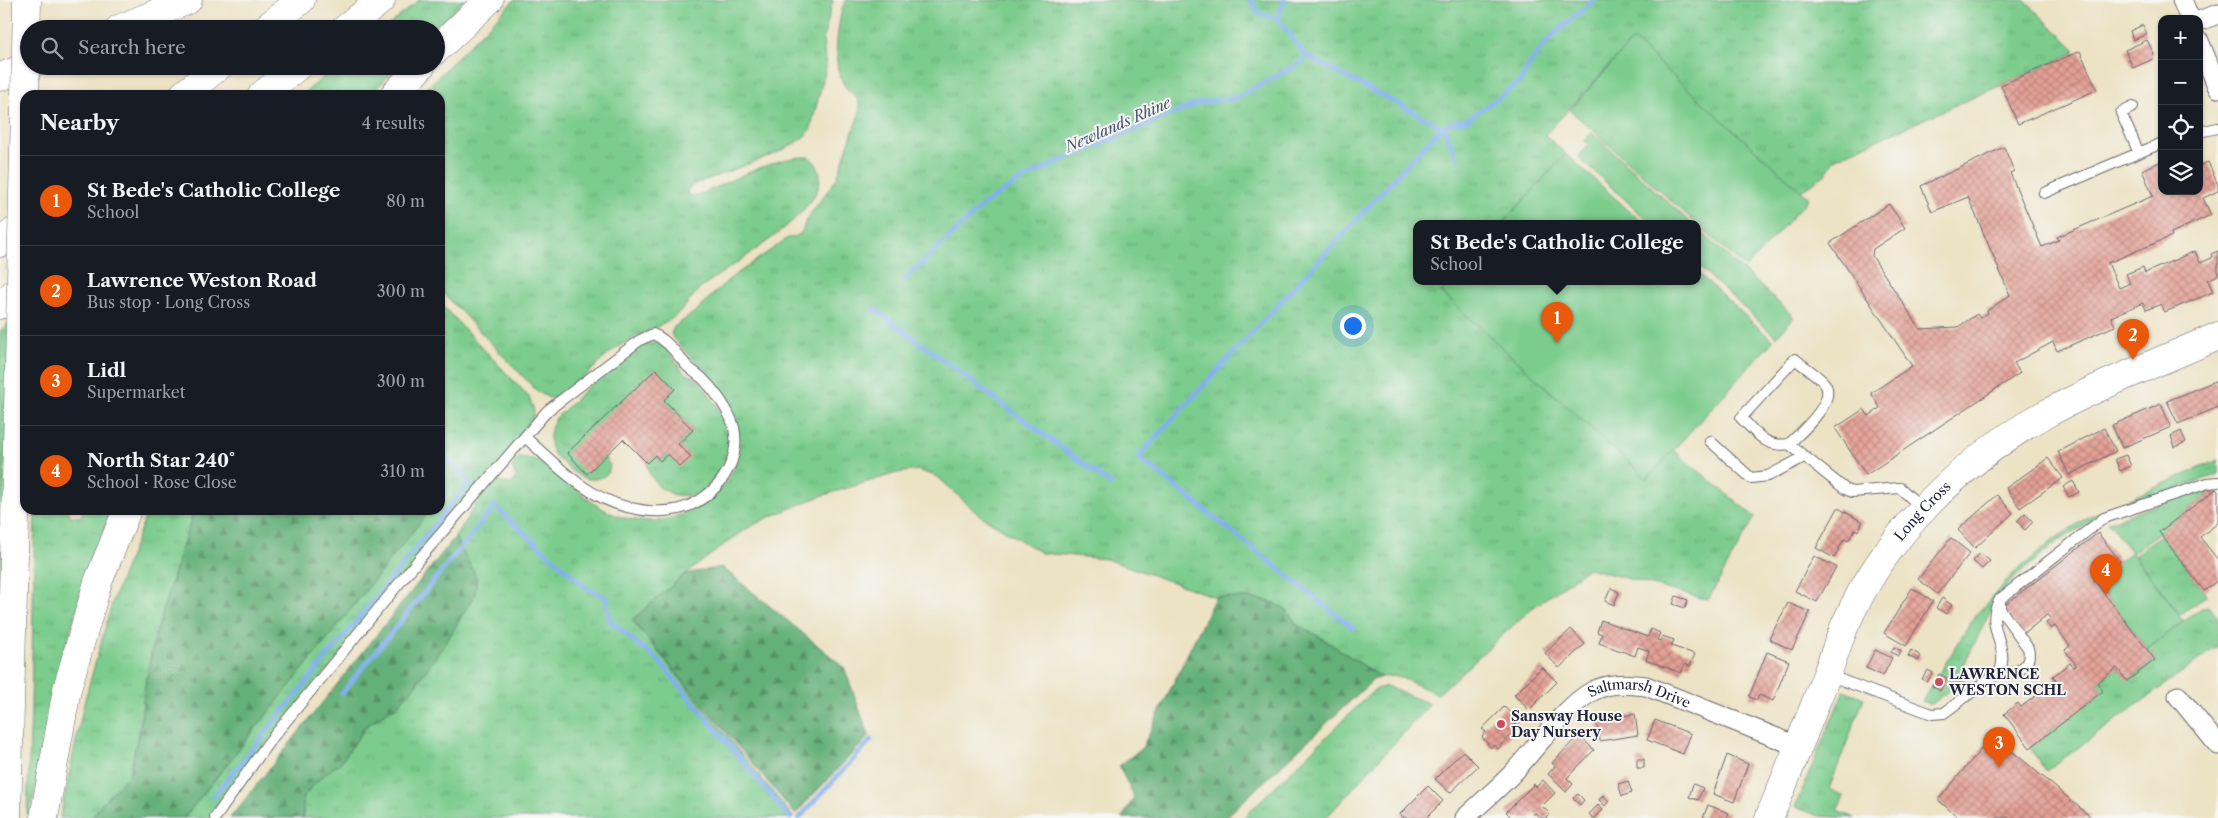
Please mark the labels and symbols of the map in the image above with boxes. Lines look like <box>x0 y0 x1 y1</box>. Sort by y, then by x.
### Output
water label: Newlands Rhine <box>1061 93 1174 157</box>
pin: 1 <box>1541 302 1573 343</box>
your location <box>1340 313 1366 339</box>
pin: 2 <box>2117 319 2149 360</box>
street label: Long Cross <box>1890 477 1955 544</box>
pin: 4 <box>2090 554 2122 595</box>
place label: LAWRENCE WESTON SCHL <box>1948 665 2066 699</box>
street label: Saltmarsh Drive <box>1584 675 1693 712</box>
marker: LAWRENCE WESTON SCHL <box>1933 676 1945 688</box>
place label: Sansway House Day Nursery <box>1511 707 1622 741</box>
marker: Sansway House Day Nursery <box>1495 718 1507 730</box>
pin: 3 <box>1983 727 2015 768</box>

